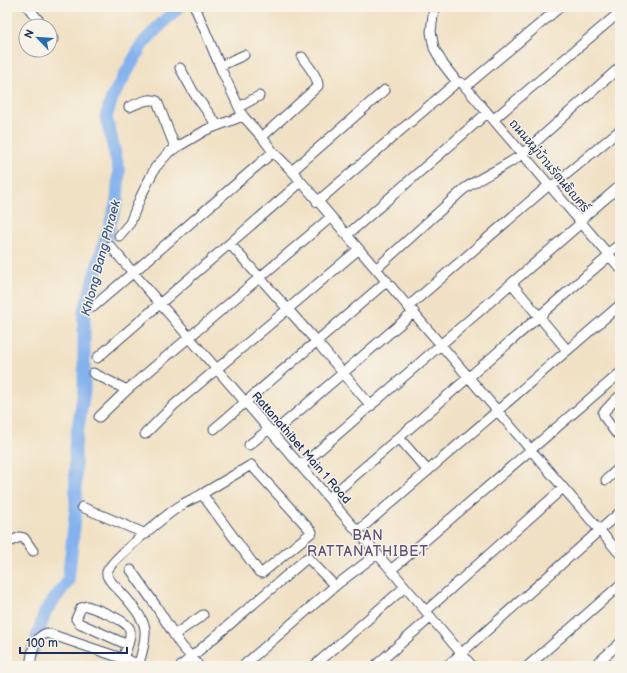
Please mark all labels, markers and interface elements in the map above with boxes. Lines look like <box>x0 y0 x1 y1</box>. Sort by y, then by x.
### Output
north arrow <box>18 18 58 58</box>
text: N <box>22 27 37 40</box>
street label: ถนนหมู่บ้านรัตนธิเบศร์ <box>505 116 593 217</box>
water label: Khlong Bang Phraek <box>78 198 124 318</box>
street label: Rattanathibet Main 1 Road <box>248 389 354 507</box>
district label: BAN RATTANATHIBET <box>307 527 429 560</box>
scale bar <box>20 629 127 655</box>
text: 100 m <box>26 636 58 651</box>

